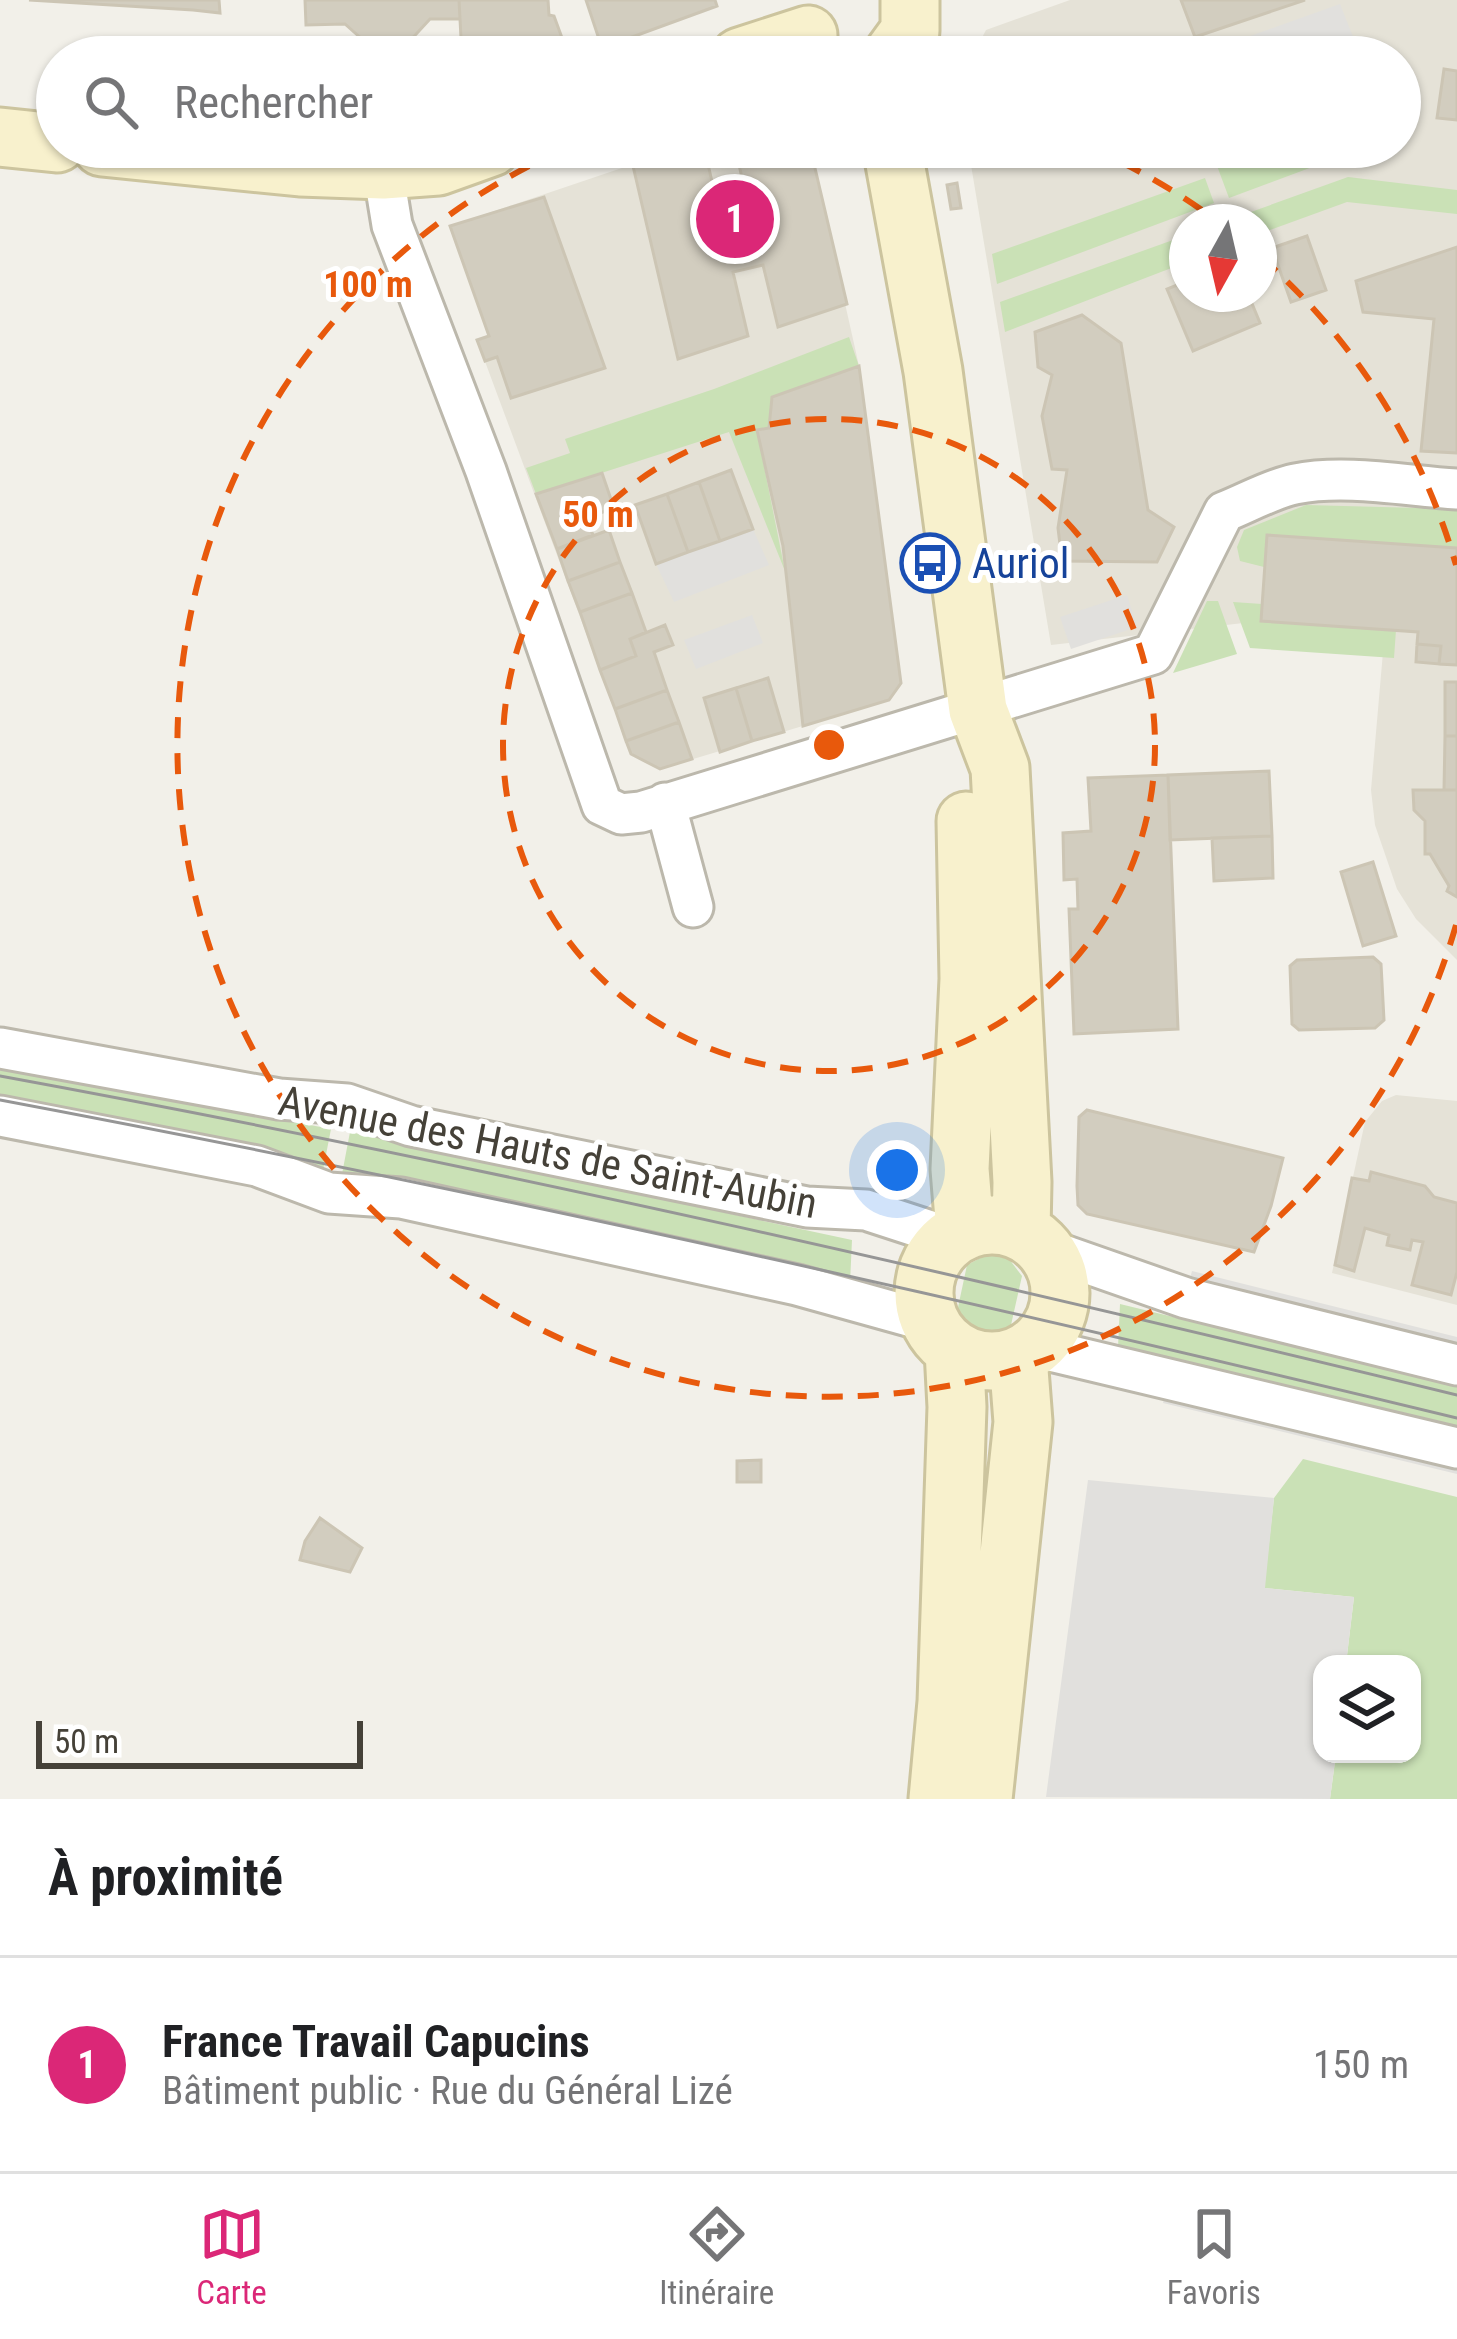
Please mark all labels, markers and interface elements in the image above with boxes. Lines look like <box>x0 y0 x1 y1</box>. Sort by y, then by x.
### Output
search box <box>36 36 1421 168</box>
icon: search <box>78 69 144 135</box>
text: Rechercher <box>174 76 373 129</box>
pin: 1 <box>696 174 774 264</box>
north arrow <box>1169 204 1277 312</box>
text: 100 m <box>323 264 413 306</box>
text: 50 m <box>562 494 634 536</box>
bus stop icon: Auriol <box>899 532 961 594</box>
place label: Auriol <box>972 539 1069 588</box>
centre of rings <box>808 724 850 766</box>
street label: Avenue des Hauts de Saint-Aubin <box>275 1076 821 1228</box>
your location <box>867 1140 927 1200</box>
map controls <box>1313 1655 1421 1763</box>
button: layers <box>1313 1655 1421 1763</box>
scale bar <box>36 1715 363 1768</box>
text: 50 m <box>54 1722 119 1761</box>
text: À proximité <box>48 1848 283 1907</box>
text: France Travail Capucins <box>162 2015 590 2068</box>
text: 1 <box>77 2042 97 2088</box>
text: 150 m <box>1313 2042 1409 2088</box>
text: Bâtiment public · Rue du Général Lizé <box>162 2068 733 2114</box>
tab: Carte <box>196 2201 267 2312</box>
tab: Itinéraire <box>659 2201 774 2312</box>
tab: Favoris <box>1167 2201 1261 2312</box>

